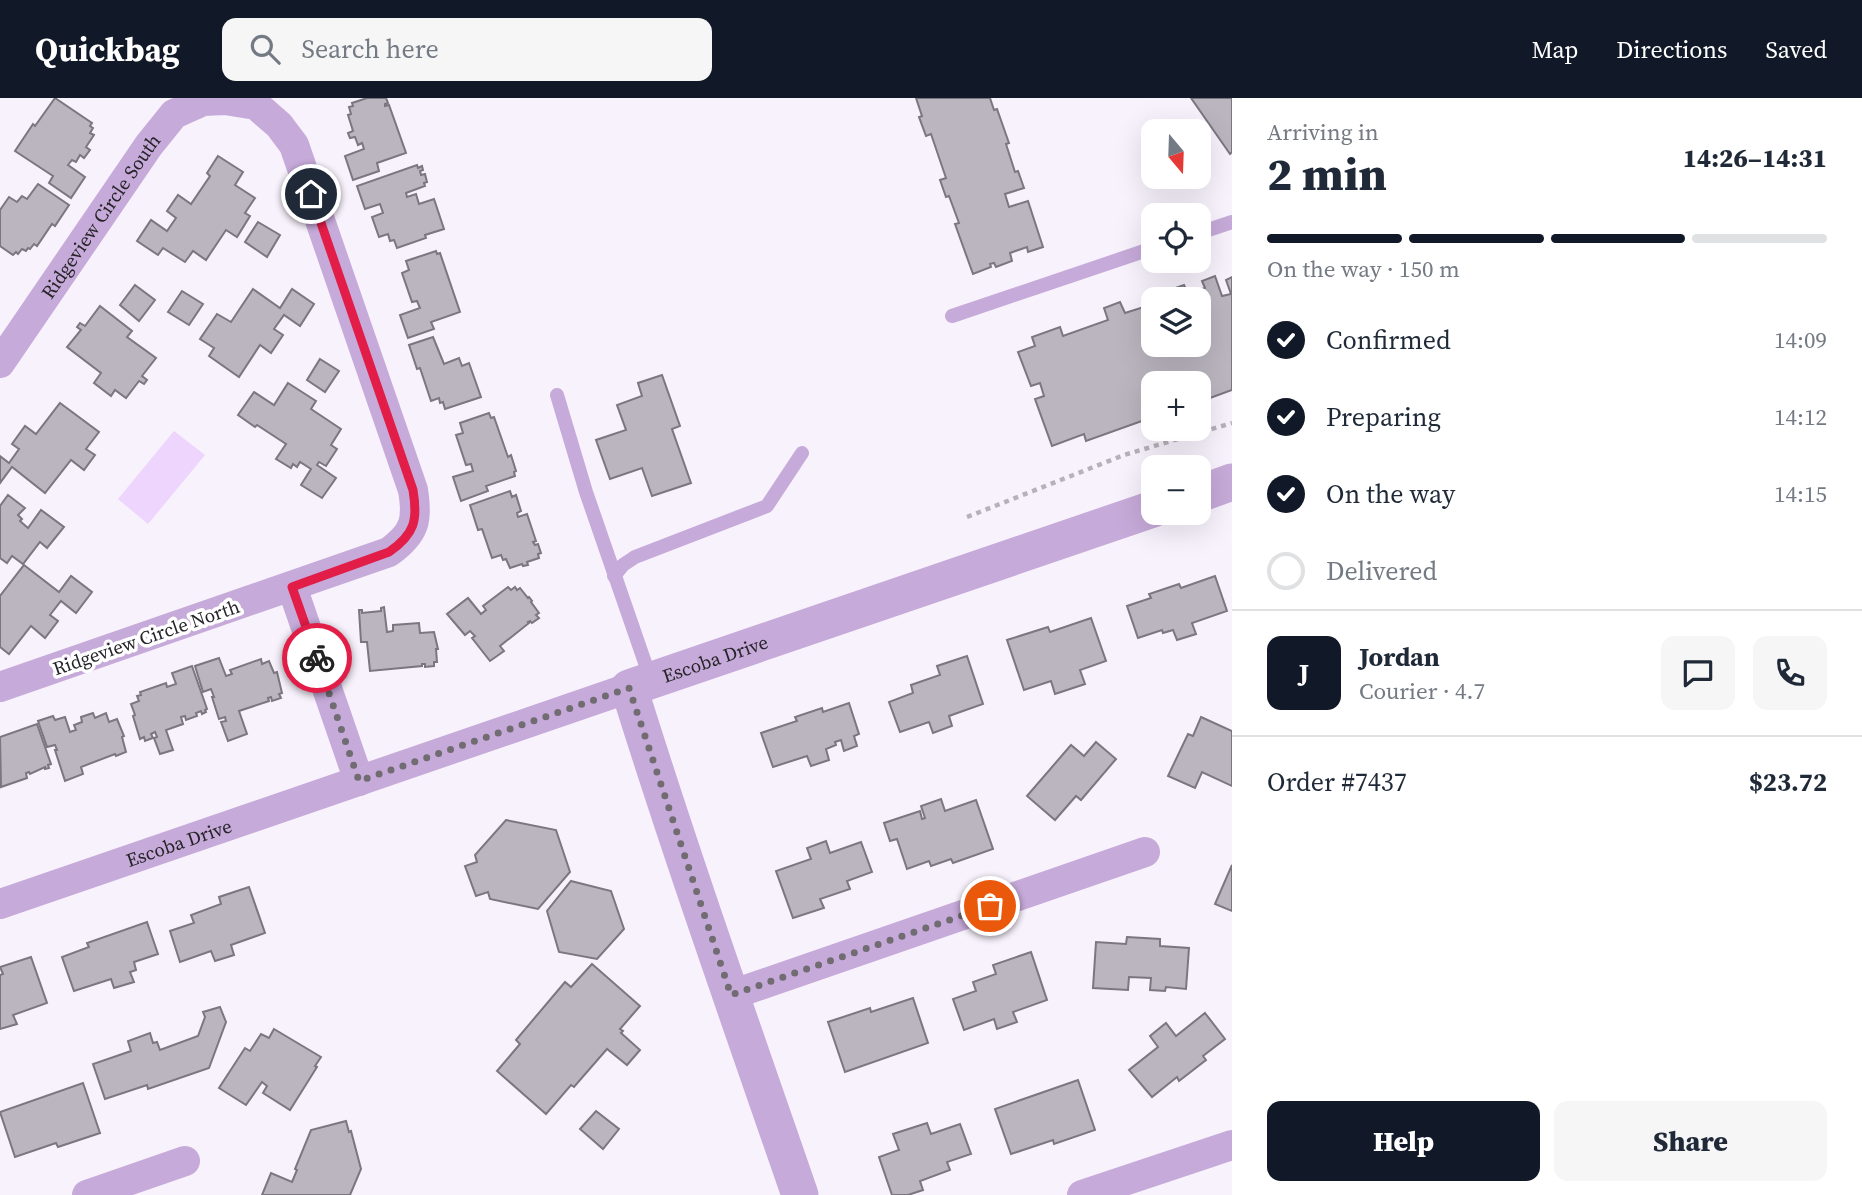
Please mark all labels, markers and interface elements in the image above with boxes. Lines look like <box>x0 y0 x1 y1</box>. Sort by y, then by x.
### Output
search box <box>222 18 712 81</box>
text: Quickbag <box>35 27 180 72</box>
icon: search <box>246 30 284 68</box>
text: Search here <box>302 31 439 67</box>
text: Map <box>1531 33 1578 66</box>
text: Directions <box>1616 33 1727 66</box>
text: Saved <box>1765 33 1827 66</box>
text: Arriving in <box>1267 116 1379 148</box>
north arrow <box>1141 119 1211 189</box>
map controls <box>1141 119 1211 525</box>
street label: Ridgeview Circle South <box>35 128 166 304</box>
text: 14:26–14:31 <box>1683 140 1827 176</box>
text: 2 min <box>1267 142 1387 205</box>
pin <box>281 164 341 224</box>
icon: home <box>292 175 330 213</box>
button: locate <box>1141 203 1211 273</box>
text: On the way · 150 m <box>1267 253 1460 285</box>
button: layers <box>1141 287 1211 357</box>
icon: check <box>1267 321 1305 359</box>
text: Confirmed <box>1326 322 1451 358</box>
text: 14:09 <box>1774 324 1827 356</box>
button: + <box>1141 371 1211 441</box>
icon: check <box>1267 398 1305 436</box>
text: Preparing <box>1326 399 1441 435</box>
text: 14:12 <box>1774 401 1827 433</box>
button: − <box>1141 455 1211 525</box>
icon: check <box>1267 475 1305 513</box>
text: On the way <box>1326 476 1455 512</box>
text: 14:15 <box>1774 478 1827 510</box>
text: Delivered <box>1326 553 1437 589</box>
street label: Ridgeview Circle North <box>49 593 243 681</box>
courier <box>282 623 352 693</box>
street label: Escoba Drive <box>659 628 771 689</box>
button: chat <box>1661 636 1735 710</box>
button: phone <box>1753 636 1827 710</box>
icon: bike <box>298 639 336 677</box>
text: Jordan <box>1359 639 1440 675</box>
text: J <box>1299 655 1309 691</box>
text: Courier · 4.7 <box>1359 675 1485 707</box>
text: Order #7437 <box>1267 764 1407 800</box>
text: $23.72 <box>1749 764 1827 800</box>
street label: Escoba Drive <box>122 812 235 873</box>
pin <box>960 876 1020 936</box>
icon: bag <box>971 887 1009 925</box>
button: Help <box>1267 1101 1540 1181</box>
button: Share <box>1554 1101 1827 1181</box>

